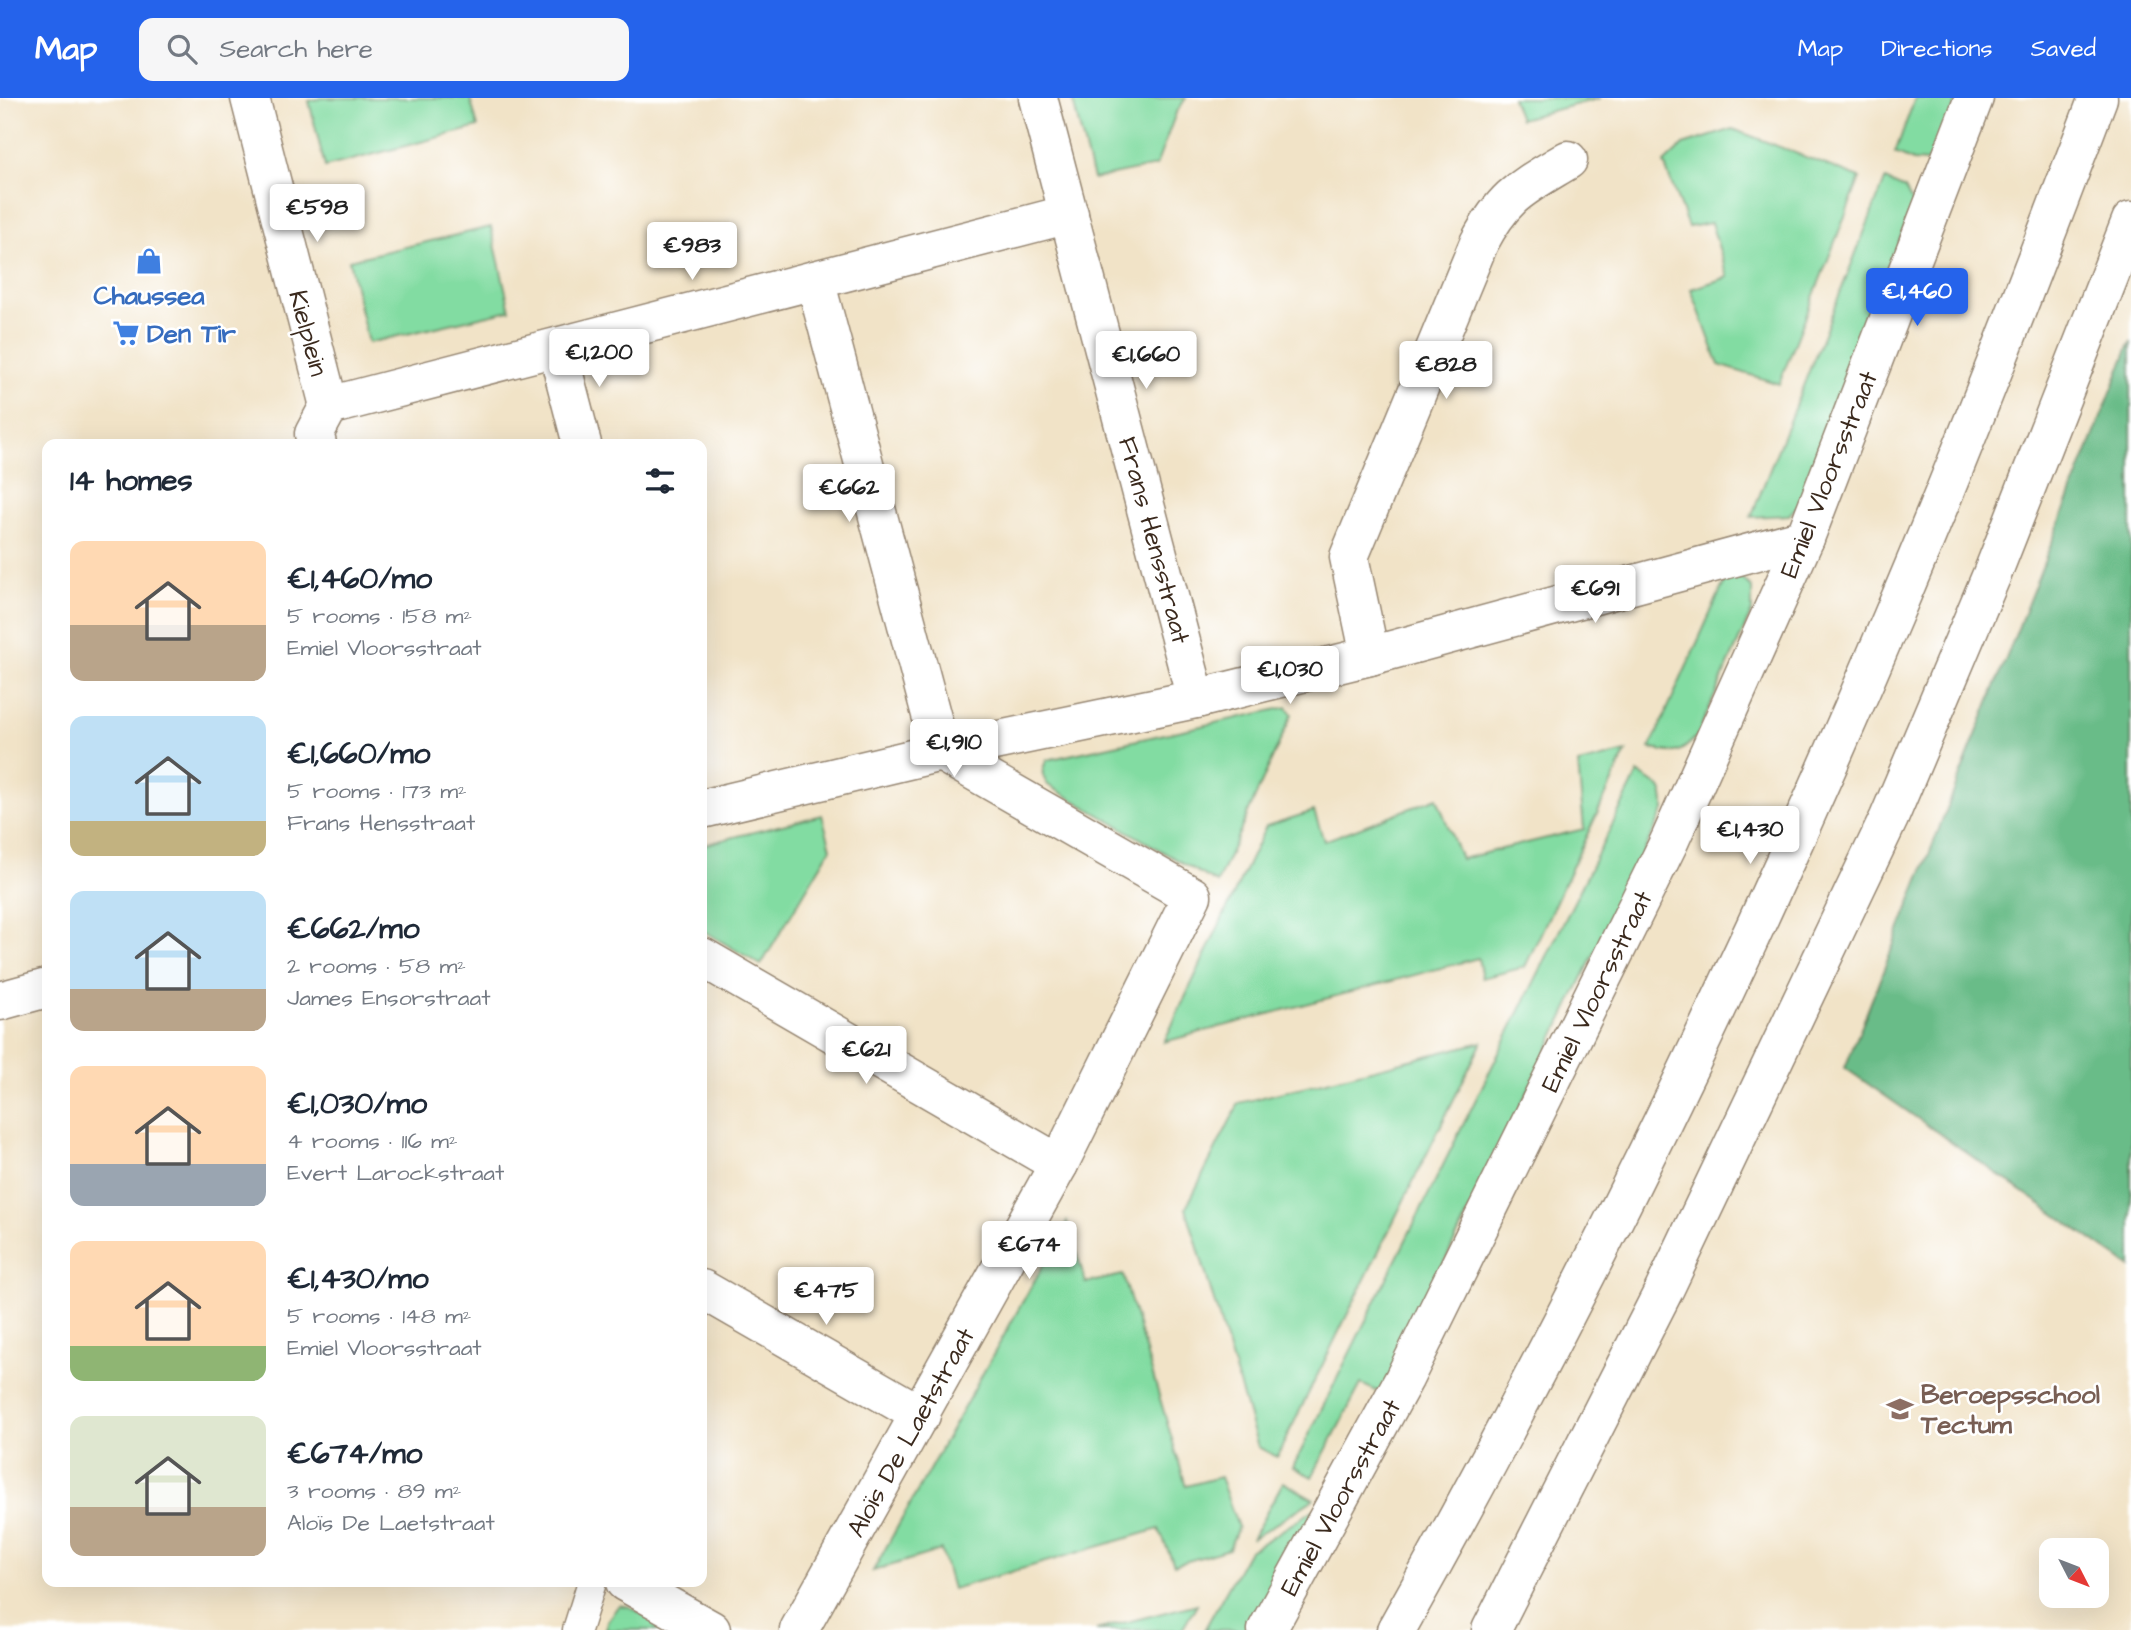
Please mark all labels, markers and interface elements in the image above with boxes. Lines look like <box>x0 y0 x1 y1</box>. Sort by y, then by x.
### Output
search box <box>139 18 629 81</box>
text: Map <box>35 26 97 72</box>
icon: search <box>163 30 201 68</box>
text: Search here <box>219 31 373 67</box>
text: Map <box>1798 32 1843 66</box>
text: Directions <box>1881 32 1993 66</box>
text: Saved <box>2031 32 2096 66</box>
pin: €598 <box>276 184 358 244</box>
text: €598 <box>286 191 348 223</box>
pin: €983 <box>651 222 733 282</box>
text: €983 <box>663 229 721 261</box>
shop icon: Chaussea <box>134 246 164 276</box>
pin: €1,460 <box>1860 268 1974 328</box>
text: €1,460 <box>1882 275 1952 307</box>
place label: Chaussea <box>93 278 205 314</box>
street label: Kielplein <box>279 286 337 380</box>
place label: Den Tir <box>147 316 236 352</box>
supermarket icon: Den Tir <box>111 318 141 348</box>
pin: €1,200 <box>542 330 656 389</box>
pin: €1,660 <box>1089 331 1203 391</box>
text: €1,200 <box>565 336 633 368</box>
text: €1,660 <box>1112 338 1180 370</box>
pin: €828 <box>1405 342 1487 401</box>
text: €828 <box>1415 348 1477 380</box>
street label: Emiel Vloorsstraat <box>1771 365 1887 583</box>
street label: Frans Hensstraat <box>1109 433 1199 648</box>
text: 14 homes <box>70 460 193 502</box>
icon: filters <box>641 462 679 500</box>
pin: €662 <box>808 464 890 524</box>
text: €662 <box>819 471 879 503</box>
text: €1,460/mo <box>287 558 432 600</box>
pin: €691 <box>1554 566 1636 625</box>
icon: home <box>126 569 210 653</box>
text: €691 <box>1571 572 1619 604</box>
text: 5 rooms · 158 m² <box>287 600 472 632</box>
text: Emiel Vloorsstraat <box>287 632 482 664</box>
pin: €1,030 <box>1233 646 1347 706</box>
text: €1,030 <box>1257 653 1323 685</box>
pin: €1,910 <box>897 720 1011 779</box>
text: €1,910 <box>926 726 982 758</box>
text: €1,660/mo <box>287 733 430 775</box>
icon: home <box>126 744 210 828</box>
text: 5 rooms · 173 m² <box>287 775 467 807</box>
pin: €1,430 <box>1693 806 1807 866</box>
text: Frans Hensstraat <box>287 807 475 839</box>
text: €1,430 <box>1716 813 1784 845</box>
street label: Emiel Vloorsstraat <box>1532 884 1662 1098</box>
text: €662/mo <box>287 908 420 950</box>
icon: home <box>126 919 210 1003</box>
text: 2 rooms · 58 m² <box>287 950 466 982</box>
text: James Ensorstraat <box>287 982 491 1014</box>
pin: €621 <box>825 1026 907 1086</box>
text: €621 <box>842 1033 890 1065</box>
text: €1,030/mo <box>287 1083 427 1125</box>
icon: home <box>126 1094 210 1178</box>
text: 4 rooms · 116 m² <box>287 1125 458 1157</box>
text: Evert Larockstraat <box>287 1157 504 1189</box>
pin: €674 <box>988 1222 1070 1281</box>
text: €674 <box>998 1228 1060 1260</box>
text: €1,430/mo <box>287 1258 429 1300</box>
pin: €475 <box>785 1268 867 1327</box>
icon: home <box>126 1269 210 1353</box>
text: €475 <box>794 1274 858 1306</box>
text: 5 rooms · 148 m² <box>287 1300 471 1332</box>
street label: Aloïs De Laetstraat <box>838 1321 984 1544</box>
text: Emiel Vloorsstraat <box>287 1332 482 1364</box>
place label: Beroepsschool Tectum <box>1920 1377 2100 1443</box>
street label: Emiel Vloorsstraat <box>1272 1392 1410 1602</box>
school or university icon: Beroepsschool Tectum <box>1885 1394 1915 1424</box>
text: €674/mo <box>287 1433 422 1475</box>
icon: home <box>126 1444 210 1528</box>
text: 3 rooms · 89 m² <box>287 1475 461 1507</box>
text: Aloïs De Laetstraat <box>287 1507 495 1539</box>
north arrow <box>2039 1538 2109 1608</box>
map controls <box>2039 1538 2109 1608</box>

